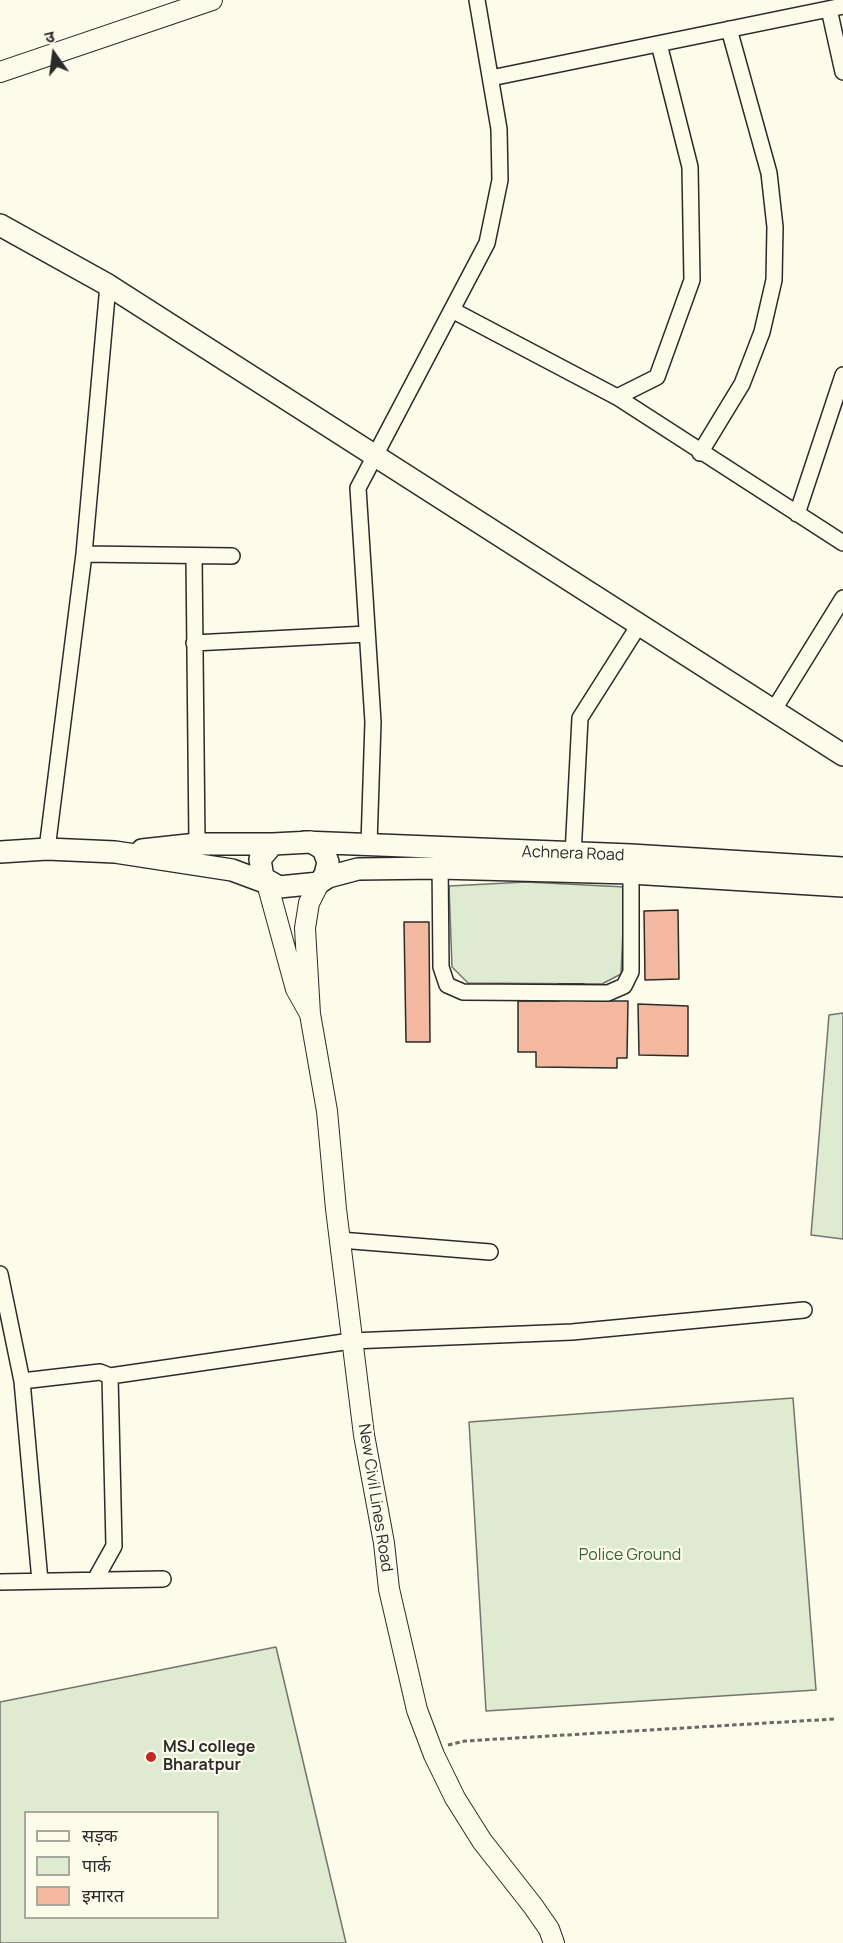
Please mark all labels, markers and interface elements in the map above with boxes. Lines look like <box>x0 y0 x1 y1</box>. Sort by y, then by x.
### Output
north arrow <box>24 24 84 84</box>
text: उ <box>42 25 57 48</box>
street label: Achnera Road <box>521 843 625 865</box>
street label: New Civil Lines Road <box>354 1423 396 1573</box>
park label: Police Ground <box>579 1546 681 1566</box>
place label: MSJ college Bharatpur <box>163 1738 255 1776</box>
marker: MSJ college Bharatpur <box>144 1750 158 1764</box>
legend <box>24 1811 219 1919</box>
text: सड़क <box>82 1823 118 1847</box>
text: पार्क <box>82 1853 111 1877</box>
text: इमारत <box>82 1883 124 1907</box>

